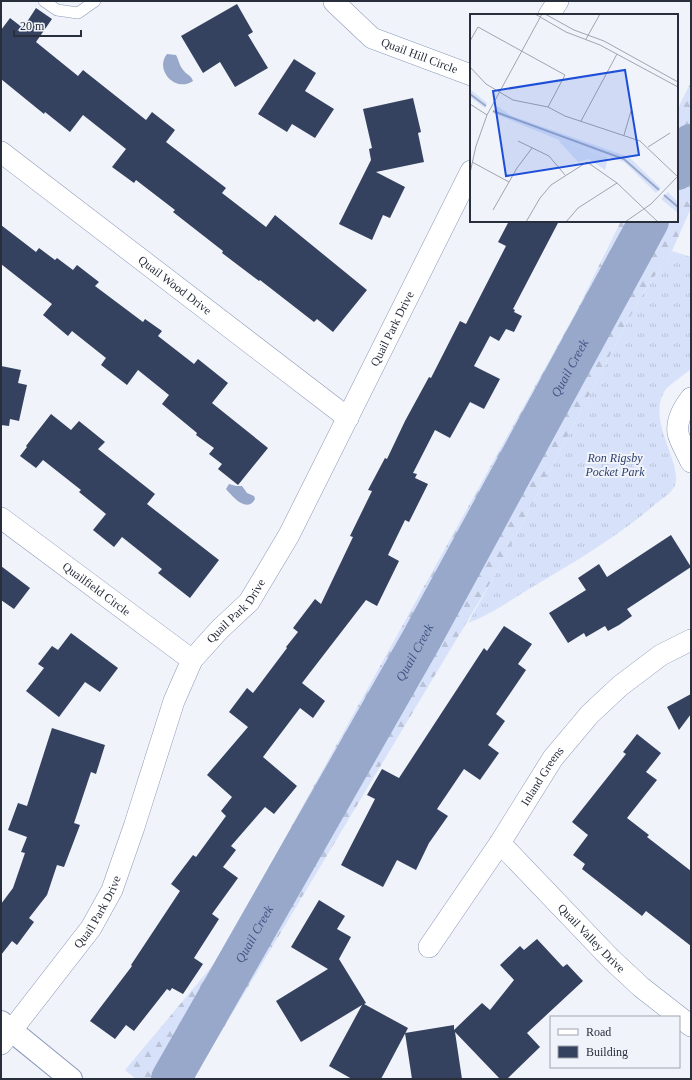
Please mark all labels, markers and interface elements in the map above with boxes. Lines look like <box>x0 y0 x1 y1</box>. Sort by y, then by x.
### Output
scale bar <box>14 12 81 38</box>
inset map <box>470 14 678 222</box>
text: 20 m <box>20 19 45 33</box>
street label: Quail Hill Circle <box>379 35 460 76</box>
street label: Quail Wood Drive <box>136 253 214 318</box>
street label: Quail Park Drive <box>368 289 417 369</box>
water label: Quail Creek <box>547 336 591 399</box>
park label: Ron Rigsby Pocket Park <box>585 451 645 479</box>
street label: Quailfield Circle <box>60 559 133 619</box>
street label: Quail Park Drive <box>204 576 268 646</box>
water label: Quail Creek <box>392 621 436 684</box>
street label: Inland Greens <box>518 743 567 808</box>
street label: Quail Park Drive <box>71 874 123 951</box>
street label: Quail Valley Drive <box>555 901 628 976</box>
water label: Quail Creek <box>231 902 276 965</box>
legend <box>550 1016 680 1068</box>
text: Road <box>586 1025 611 1039</box>
text: Building <box>586 1045 628 1059</box>

